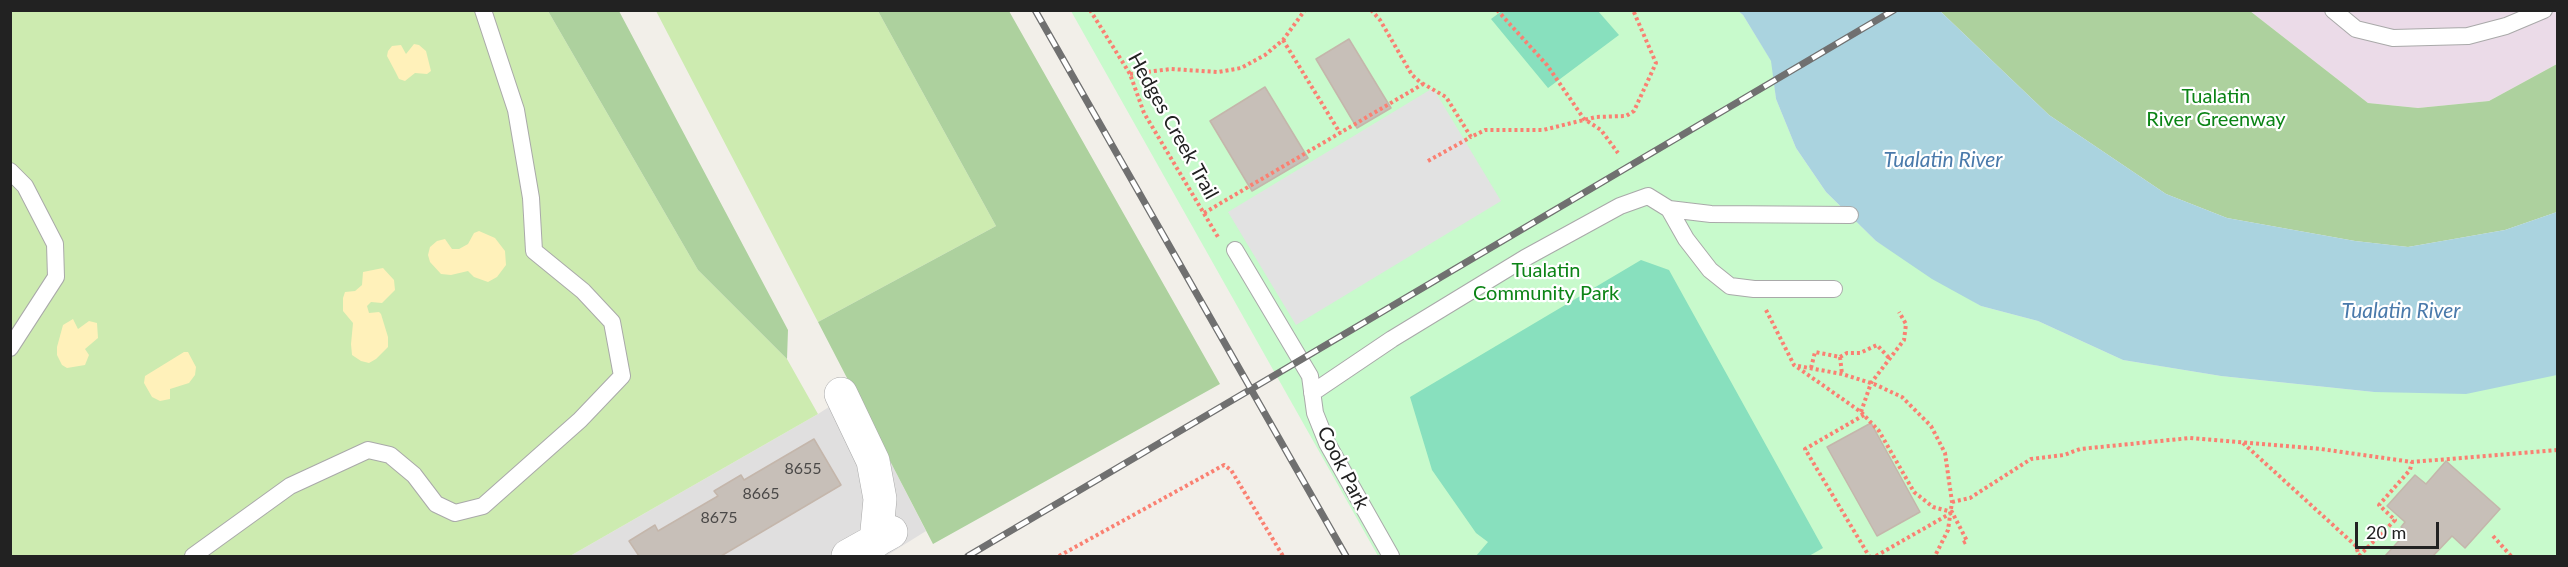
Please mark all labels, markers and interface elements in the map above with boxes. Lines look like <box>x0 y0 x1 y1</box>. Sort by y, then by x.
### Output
street label: Hedges Creek Trail <box>1123 48 1223 204</box>
park label: Tualatin River Greenway <box>2146 85 2286 132</box>
water label: Tualatin River <box>1883 147 2003 173</box>
park label: Tualatin Community Park <box>1473 259 1619 306</box>
water label: Tualatin River <box>2341 298 2461 324</box>
street label: Cook Park <box>1312 422 1374 514</box>
house number: 8655 <box>784 459 822 479</box>
house number: 8665 <box>742 484 780 504</box>
house number: 8675 <box>700 508 738 528</box>
scale bar <box>2358 510 2442 548</box>
text: 20 m <box>2366 521 2406 543</box>

